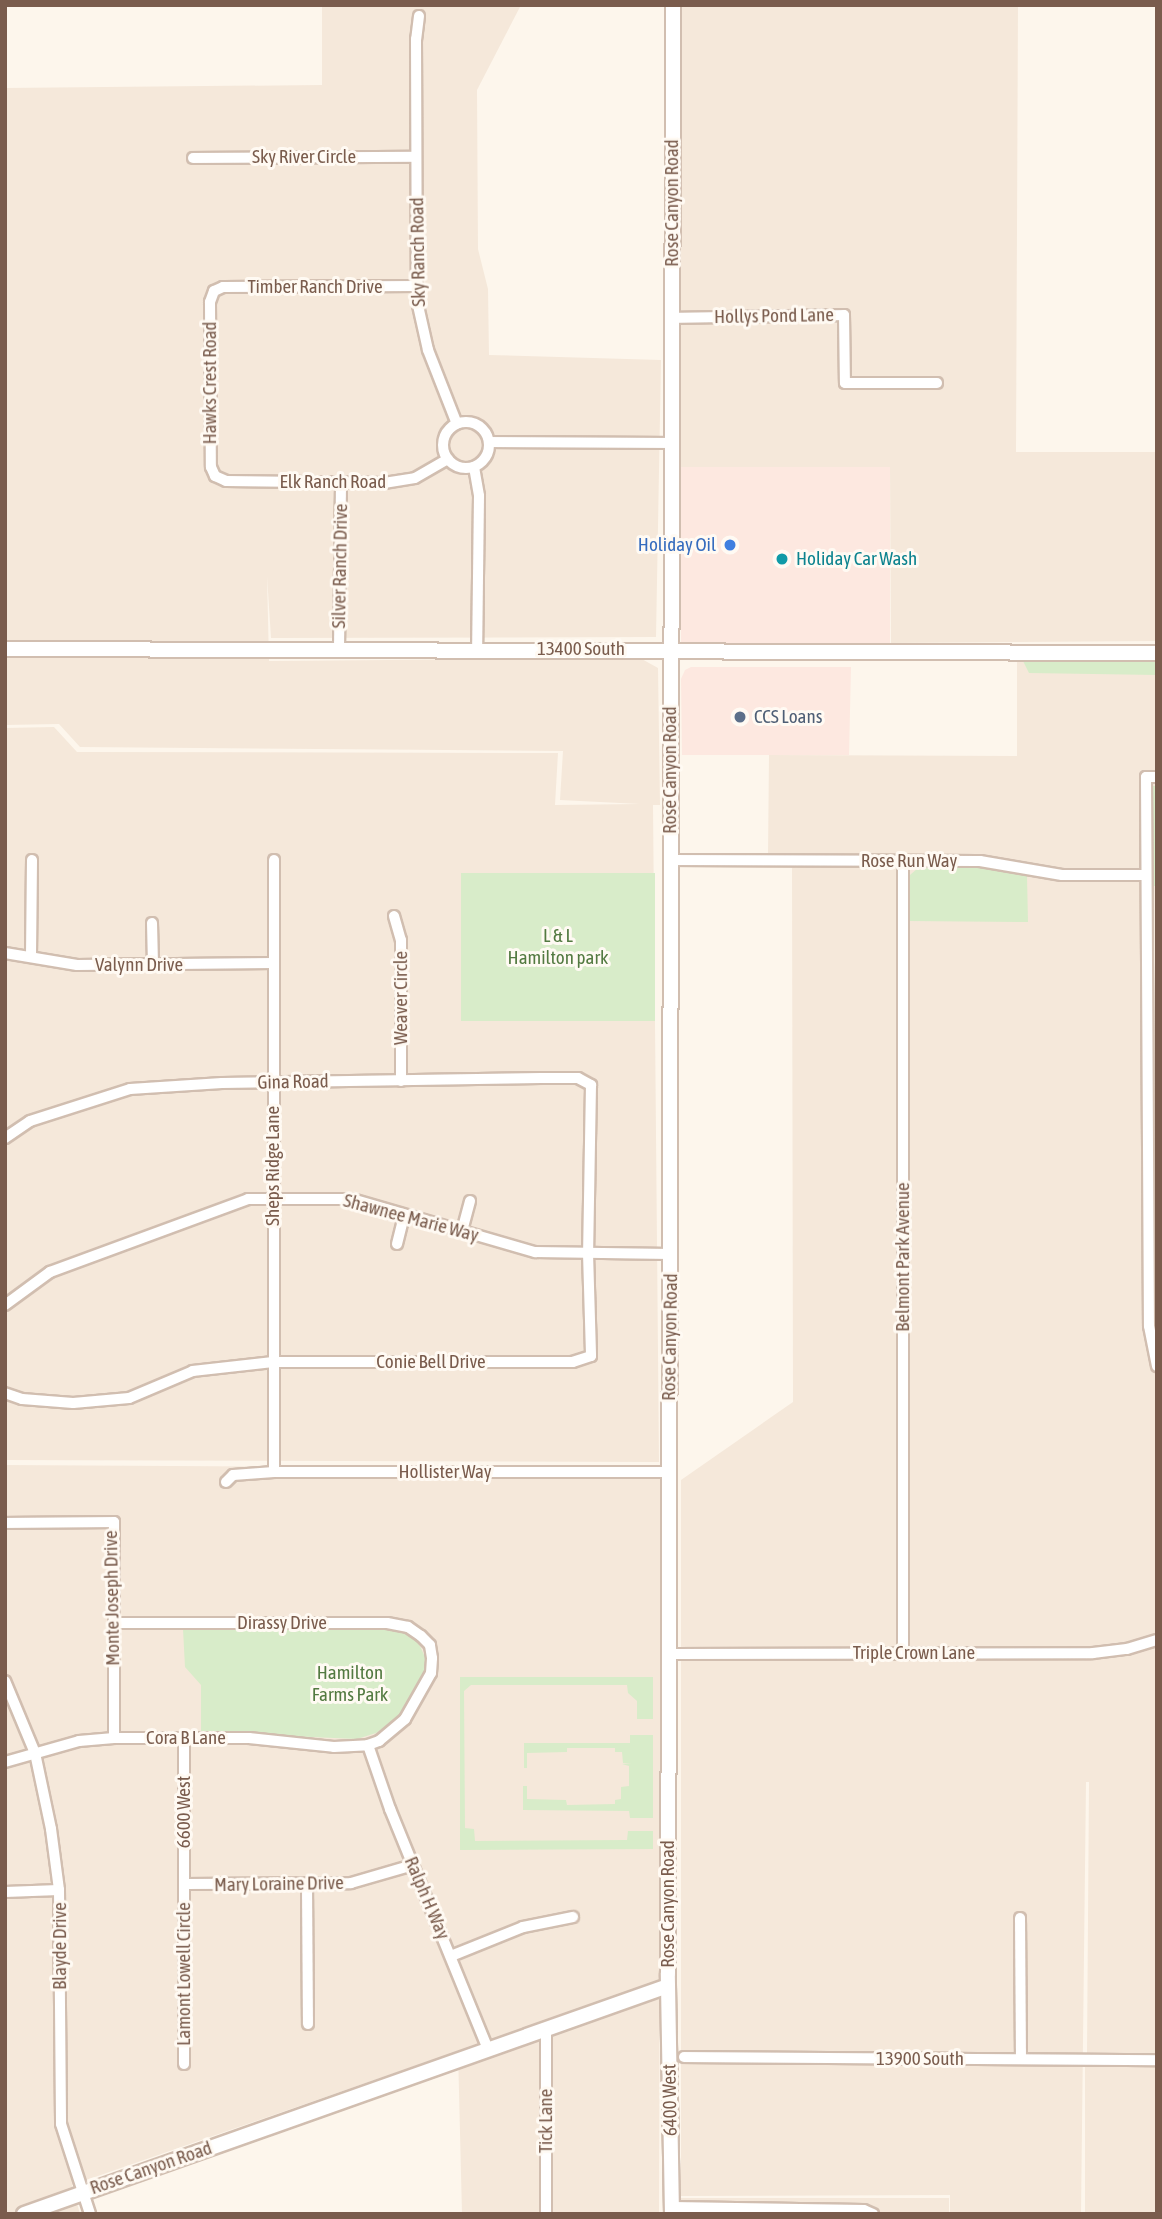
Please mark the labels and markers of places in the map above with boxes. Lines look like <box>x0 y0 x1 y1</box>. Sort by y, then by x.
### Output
place label: Holiday Oil <box>638 534 716 556</box>
marker: Holiday Oil <box>722 537 738 553</box>
place label: Holiday Car Wash <box>796 548 917 570</box>
marker: Holiday Car Wash <box>774 551 790 567</box>
place label: CCS Loans <box>754 706 822 728</box>
marker: CCS Loans <box>732 709 748 725</box>

